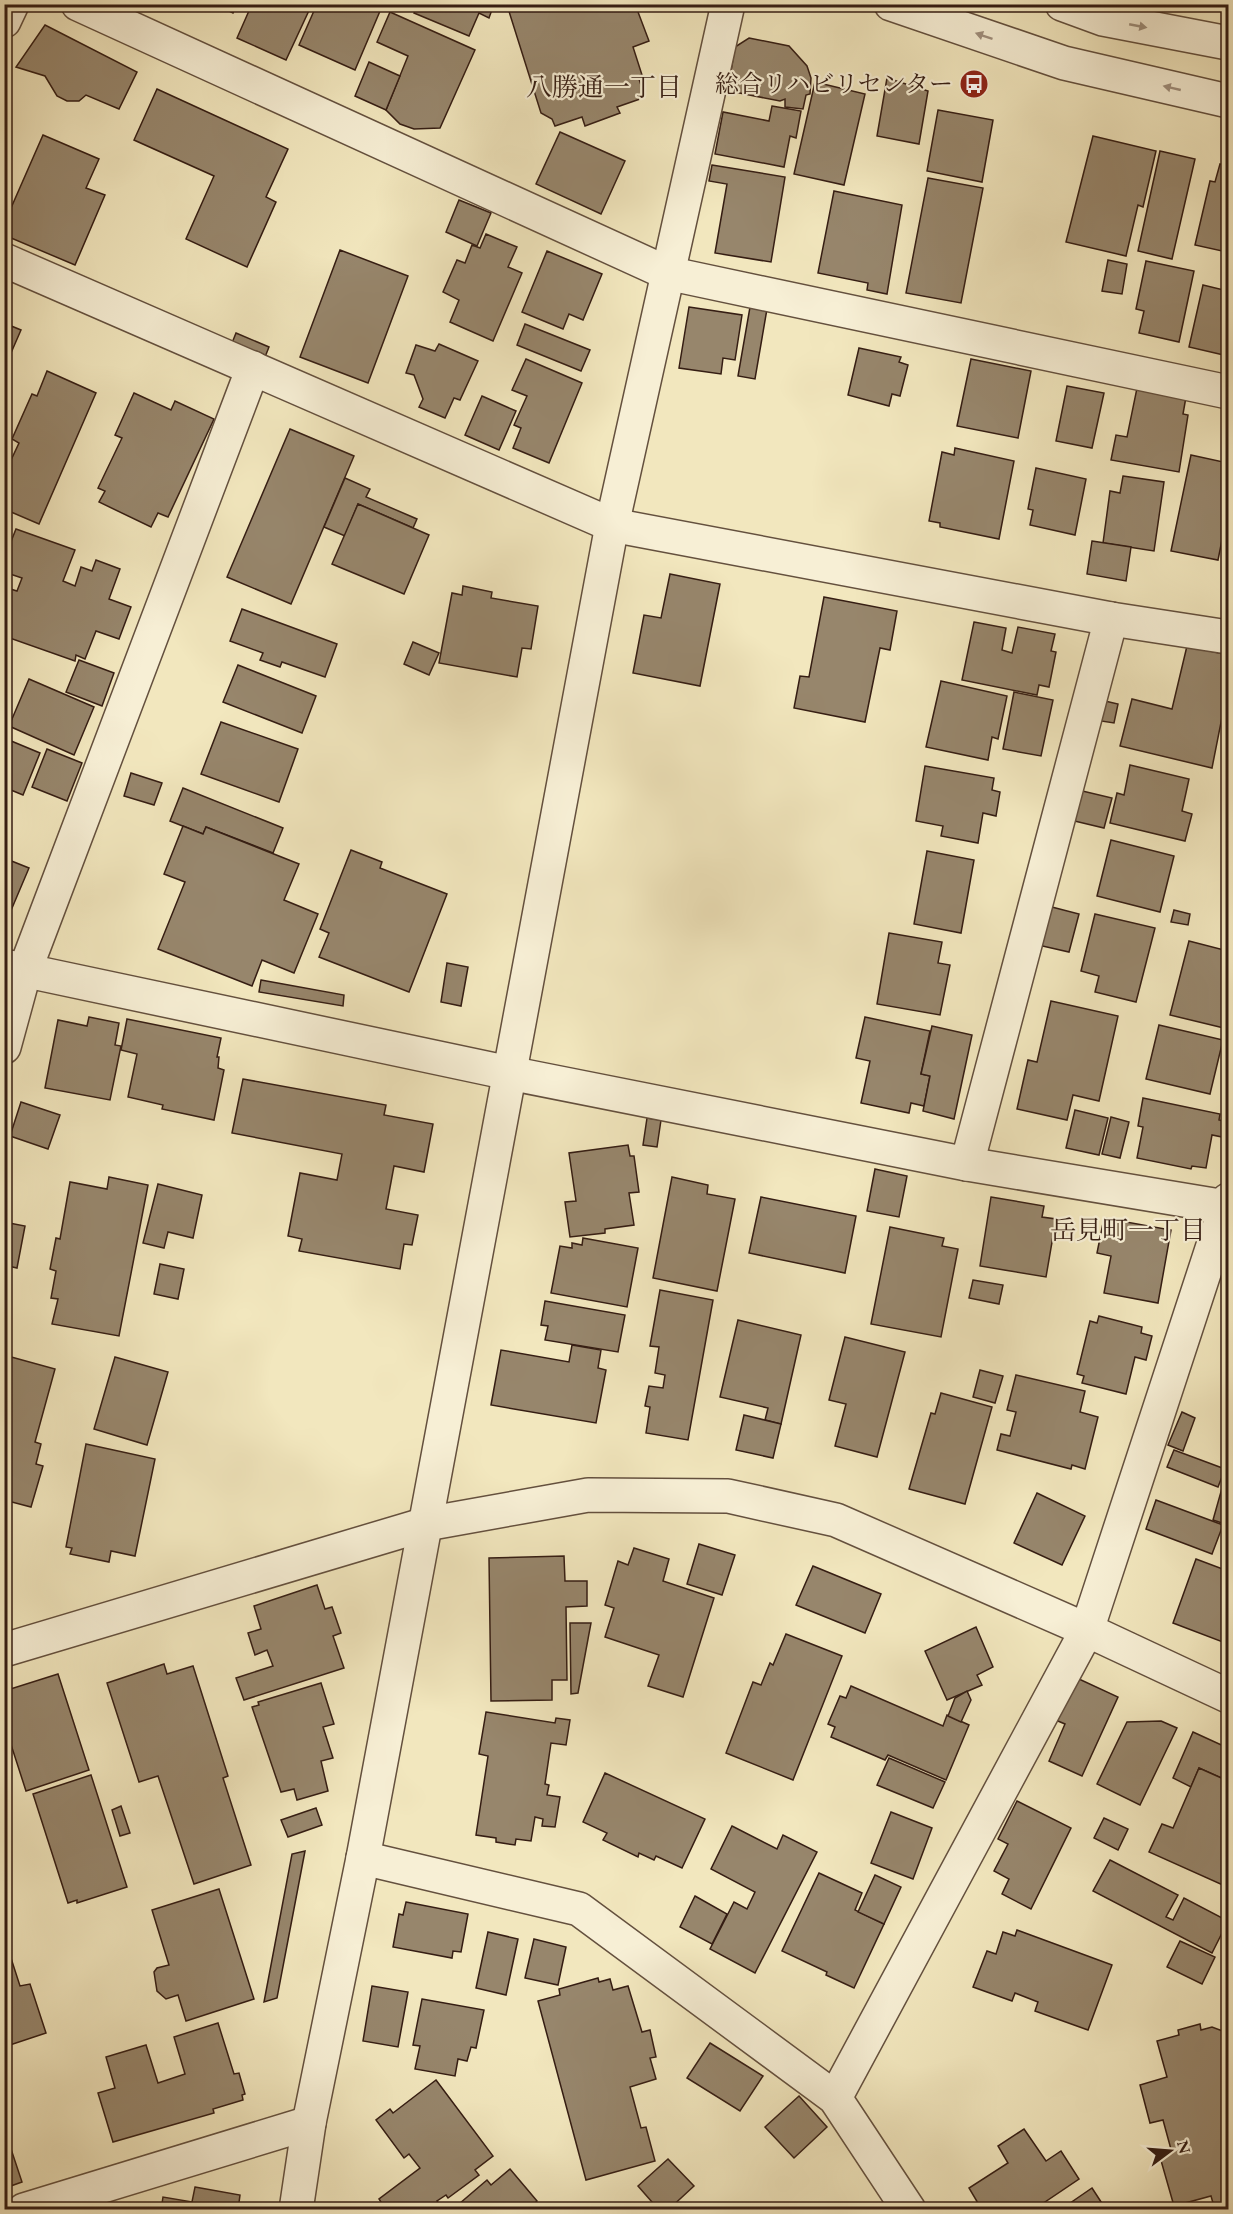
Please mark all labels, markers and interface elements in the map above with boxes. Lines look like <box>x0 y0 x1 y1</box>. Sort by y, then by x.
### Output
one-way arrow <box>1129 22 1148 31</box>
one-way arrow <box>975 30 993 40</box>
place label: 総合リハビリセンター <box>715 68 953 99</box>
bus stop icon: 総合リハビリセンター <box>958 68 990 100</box>
district label: 八勝通一丁目 <box>526 70 682 104</box>
one-way arrow <box>1162 82 1181 92</box>
district label: 岳見町一丁目 <box>1050 1213 1206 1247</box>
north arrow <box>1140 2121 1200 2181</box>
text: N <box>1172 2138 1196 2156</box>

